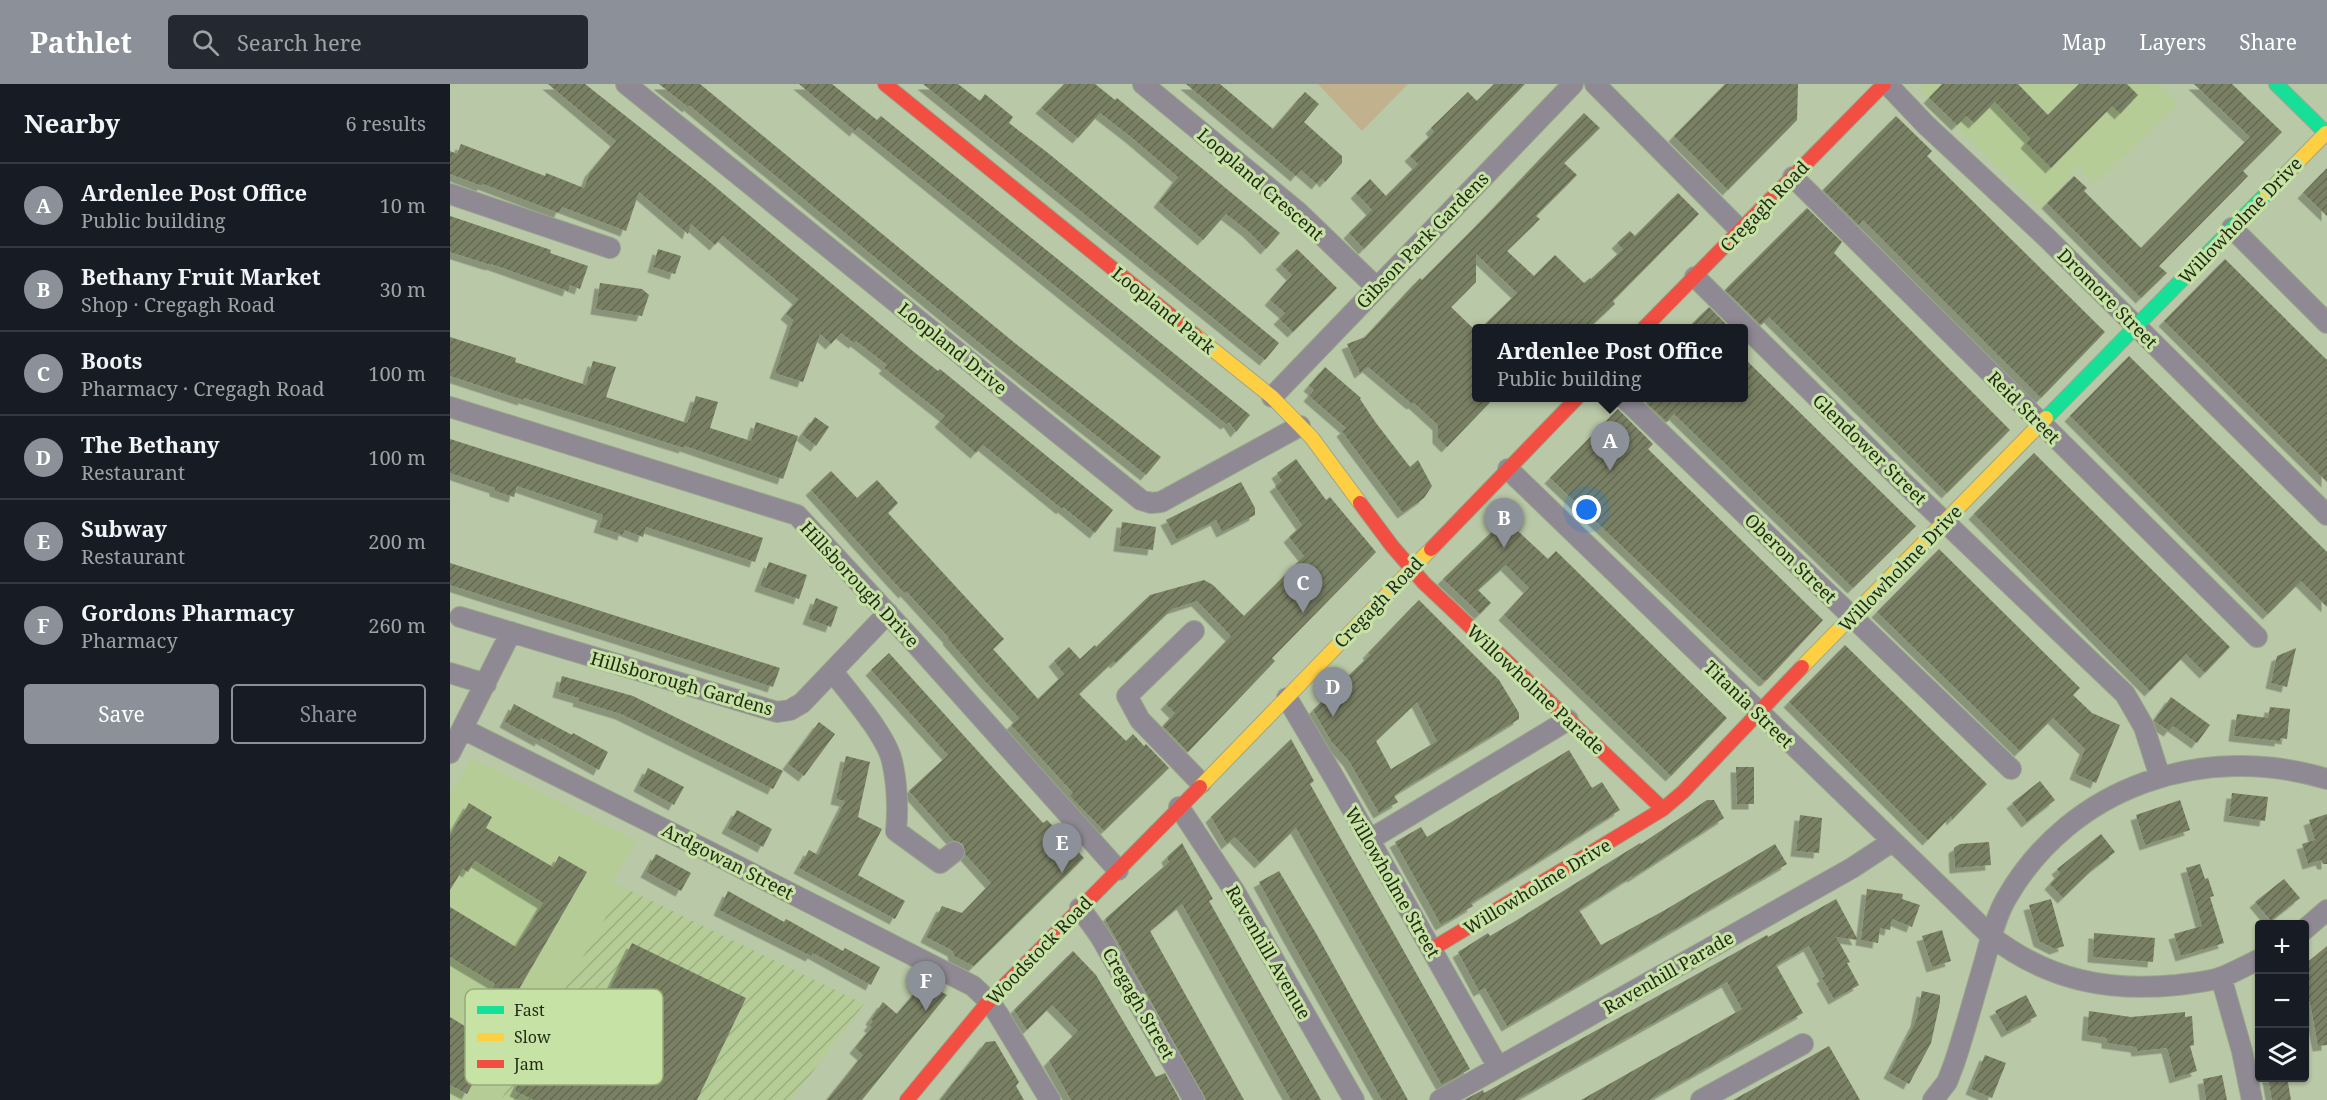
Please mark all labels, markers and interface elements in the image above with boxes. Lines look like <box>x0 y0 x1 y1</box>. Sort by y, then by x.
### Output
search box <box>168 15 588 69</box>
text: Pathlet <box>30 23 132 61</box>
icon: search <box>189 26 222 59</box>
text: Search here <box>237 27 362 57</box>
text: Map <box>2062 28 2106 56</box>
text: Layers <box>2139 28 2206 56</box>
text: Share <box>2239 28 2297 56</box>
text: Nearby <box>24 105 120 141</box>
text: 6 results <box>346 110 426 137</box>
street label: Loopland Crescent <box>1193 123 1329 245</box>
street label: Willowholme Drive <box>2173 151 2307 289</box>
street label: Cregagh Road <box>1714 155 1814 257</box>
street label: Gibson Park Gardens <box>1350 167 1494 313</box>
text: Ardenlee Post Office <box>81 177 307 207</box>
text: A <box>36 192 51 219</box>
text: 10 m <box>380 192 426 219</box>
text: Public building <box>81 207 226 234</box>
street label: Dromore Street <box>2053 243 2163 353</box>
text: Bethany Fruit Market <box>81 261 321 291</box>
street label: Loopland Park <box>1107 261 1221 359</box>
text: B <box>37 276 50 303</box>
text: 30 m <box>380 276 426 303</box>
text: Shop · Cregagh Road <box>81 291 275 318</box>
street label: Loopland Drive <box>894 297 1012 399</box>
popup <box>1472 324 1748 402</box>
text: Ardenlee Post Office <box>1497 335 1723 365</box>
text: Boots <box>81 345 142 375</box>
text: C <box>37 360 50 387</box>
text: 100 m <box>368 360 426 387</box>
text: Public building <box>1497 365 1642 392</box>
street label: Reid Street <box>1983 366 2065 448</box>
text: Pharmacy · Cregagh Road <box>81 375 324 402</box>
street label: Glendower Street <box>1808 388 1932 510</box>
pin: A <box>1590 422 1630 471</box>
text: The Bethany <box>81 429 219 459</box>
text: D <box>36 444 51 471</box>
text: 100 m <box>368 444 426 471</box>
text: Restaurant <box>81 459 185 486</box>
your location <box>1572 495 1601 524</box>
pin: B <box>1484 498 1524 548</box>
street label: Willowholme Drive <box>1833 499 1967 637</box>
street label: Oberon Street <box>1740 508 1842 608</box>
text: Subway <box>81 513 167 543</box>
street label: Hillsborough Drive <box>795 516 925 652</box>
text: E <box>37 528 50 555</box>
text: 200 m <box>368 528 426 555</box>
text: Restaurant <box>81 543 185 570</box>
street label: Cregagh Road <box>1328 551 1428 653</box>
pin: C <box>1284 564 1322 613</box>
text: Gordons Pharmacy <box>81 597 294 627</box>
text: F <box>37 612 50 639</box>
text: 260 m <box>368 612 426 639</box>
street label: Willowholme Parade <box>1462 619 1610 759</box>
text: Pharmacy <box>81 627 178 654</box>
street label: Hillsborough Gardens <box>588 645 776 721</box>
street label: Titania Street <box>1699 655 1799 753</box>
pin: D <box>1314 668 1352 717</box>
button: Save <box>24 684 219 744</box>
button: Share <box>231 684 426 744</box>
street label: Willowholme Street <box>1340 802 1446 962</box>
street label: Ardgowan Street <box>658 818 798 904</box>
pin: E <box>1042 824 1082 873</box>
street label: Willowholme Drive <box>1459 833 1615 939</box>
street label: Ravenhill Avenue <box>1221 881 1317 1023</box>
street label: Woodstock Road <box>981 891 1097 1009</box>
map controls <box>2255 920 2309 1082</box>
button: + <box>2255 920 2309 974</box>
street label: Ravenhill Parade <box>1599 925 1737 1019</box>
street label: Cregagh Street <box>1097 943 1181 1063</box>
pin: F <box>906 962 946 1011</box>
button: − <box>2255 974 2309 1028</box>
legend <box>465 989 663 1085</box>
text: Fast <box>514 999 545 1021</box>
text: Slow <box>514 1026 551 1048</box>
button: layers <box>2255 1028 2309 1082</box>
text: Jam <box>513 1053 544 1075</box>

